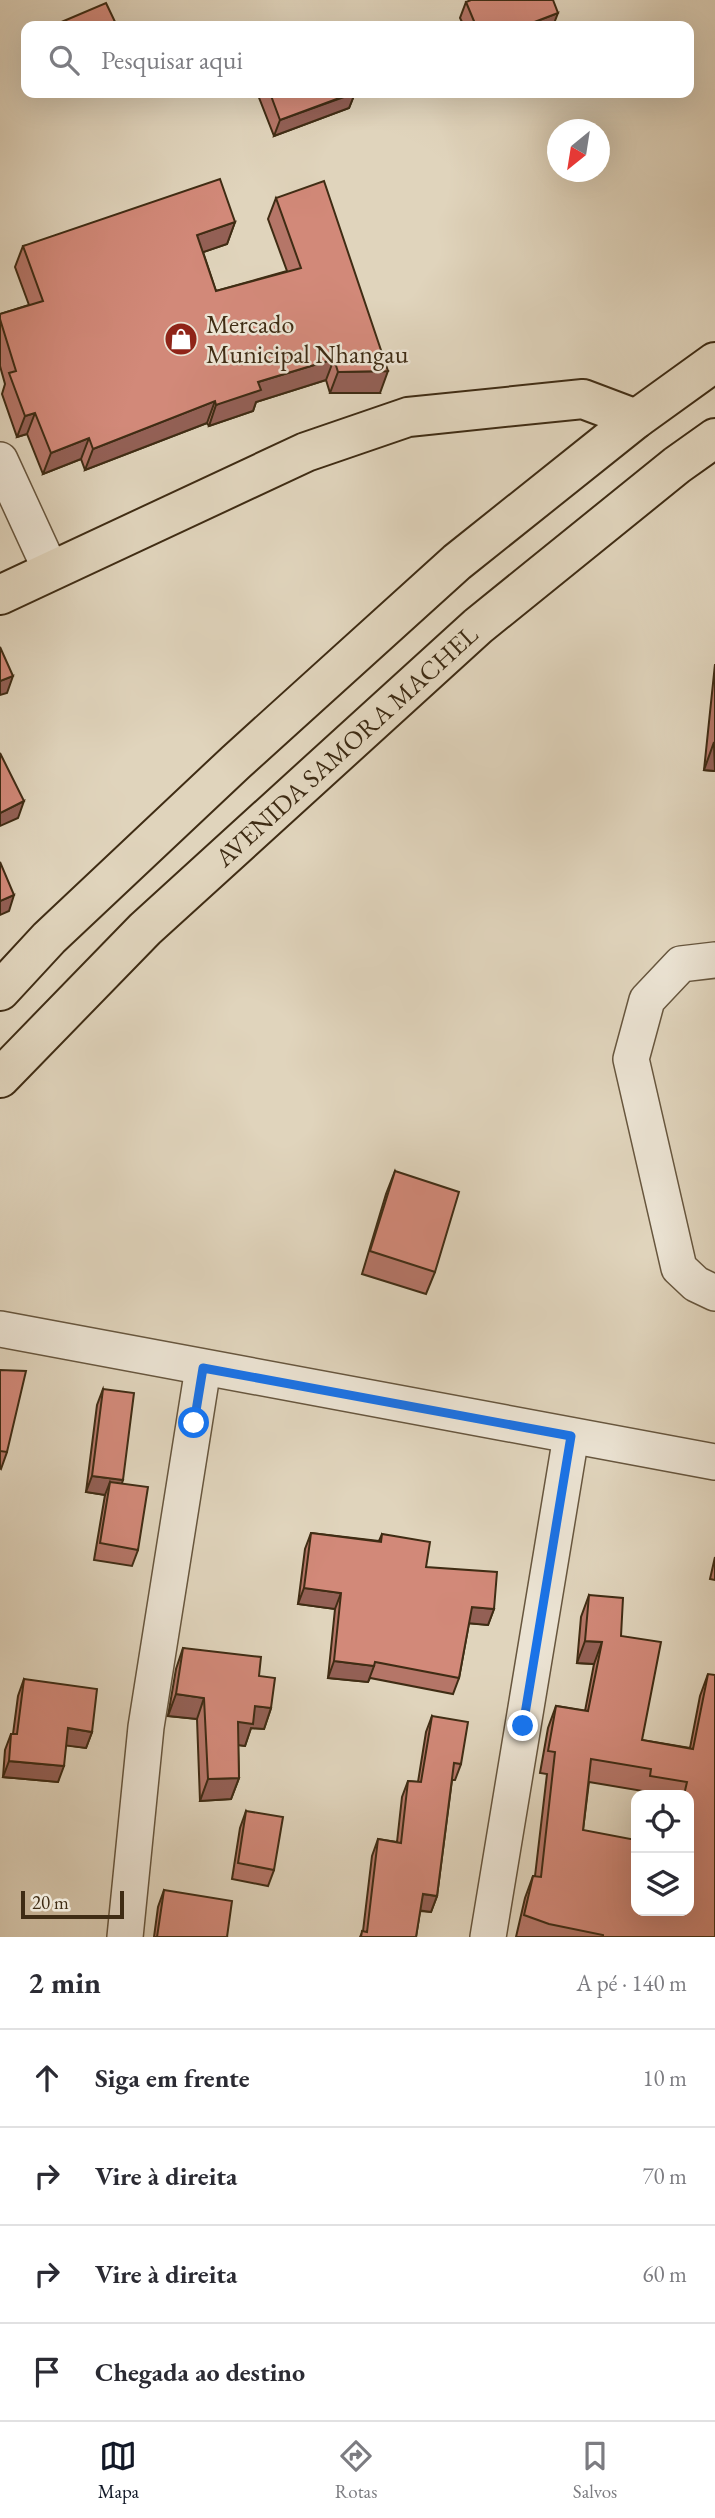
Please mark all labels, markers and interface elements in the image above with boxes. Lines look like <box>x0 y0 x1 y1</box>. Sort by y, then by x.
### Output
search box <box>21 21 694 98</box>
icon: search <box>45 41 83 79</box>
text: Pesquisar aqui <box>101 43 243 77</box>
north arrow <box>547 119 610 182</box>
place label: Mercado Municipal Nhangau <box>206 307 409 371</box>
shop icon: Mercado Municipal Nhangau <box>162 320 200 358</box>
street label: AVENIDA SAMORA MACHEL <box>207 617 485 875</box>
route start <box>178 1407 209 1438</box>
route end <box>507 1710 538 1741</box>
map controls <box>631 1790 694 1916</box>
button: locate <box>631 1790 694 1853</box>
button: layers <box>631 1853 694 1916</box>
scale bar <box>21 1888 124 1920</box>
text: 20 m <box>32 1890 69 1915</box>
text: 2 min <box>28 1963 101 2002</box>
text: A pé · 140 m <box>576 1968 687 1998</box>
icon: ahead <box>28 2059 66 2097</box>
text: Siga em frente <box>95 2061 250 2095</box>
text: 10 m <box>642 2063 687 2093</box>
icon: right <box>28 2157 66 2195</box>
text: Vire à direita <box>95 2159 237 2193</box>
text: 70 m <box>642 2161 687 2191</box>
icon: right <box>28 2255 66 2293</box>
text: Vire à direita <box>95 2257 237 2291</box>
text: 60 m <box>642 2259 687 2289</box>
icon: arrive <box>28 2353 66 2391</box>
text: Chegada ao destino <box>95 2355 305 2389</box>
tab: Mapa <box>98 2437 139 2504</box>
tab: Rotas <box>335 2437 377 2504</box>
tab: Salvos <box>573 2437 617 2504</box>

